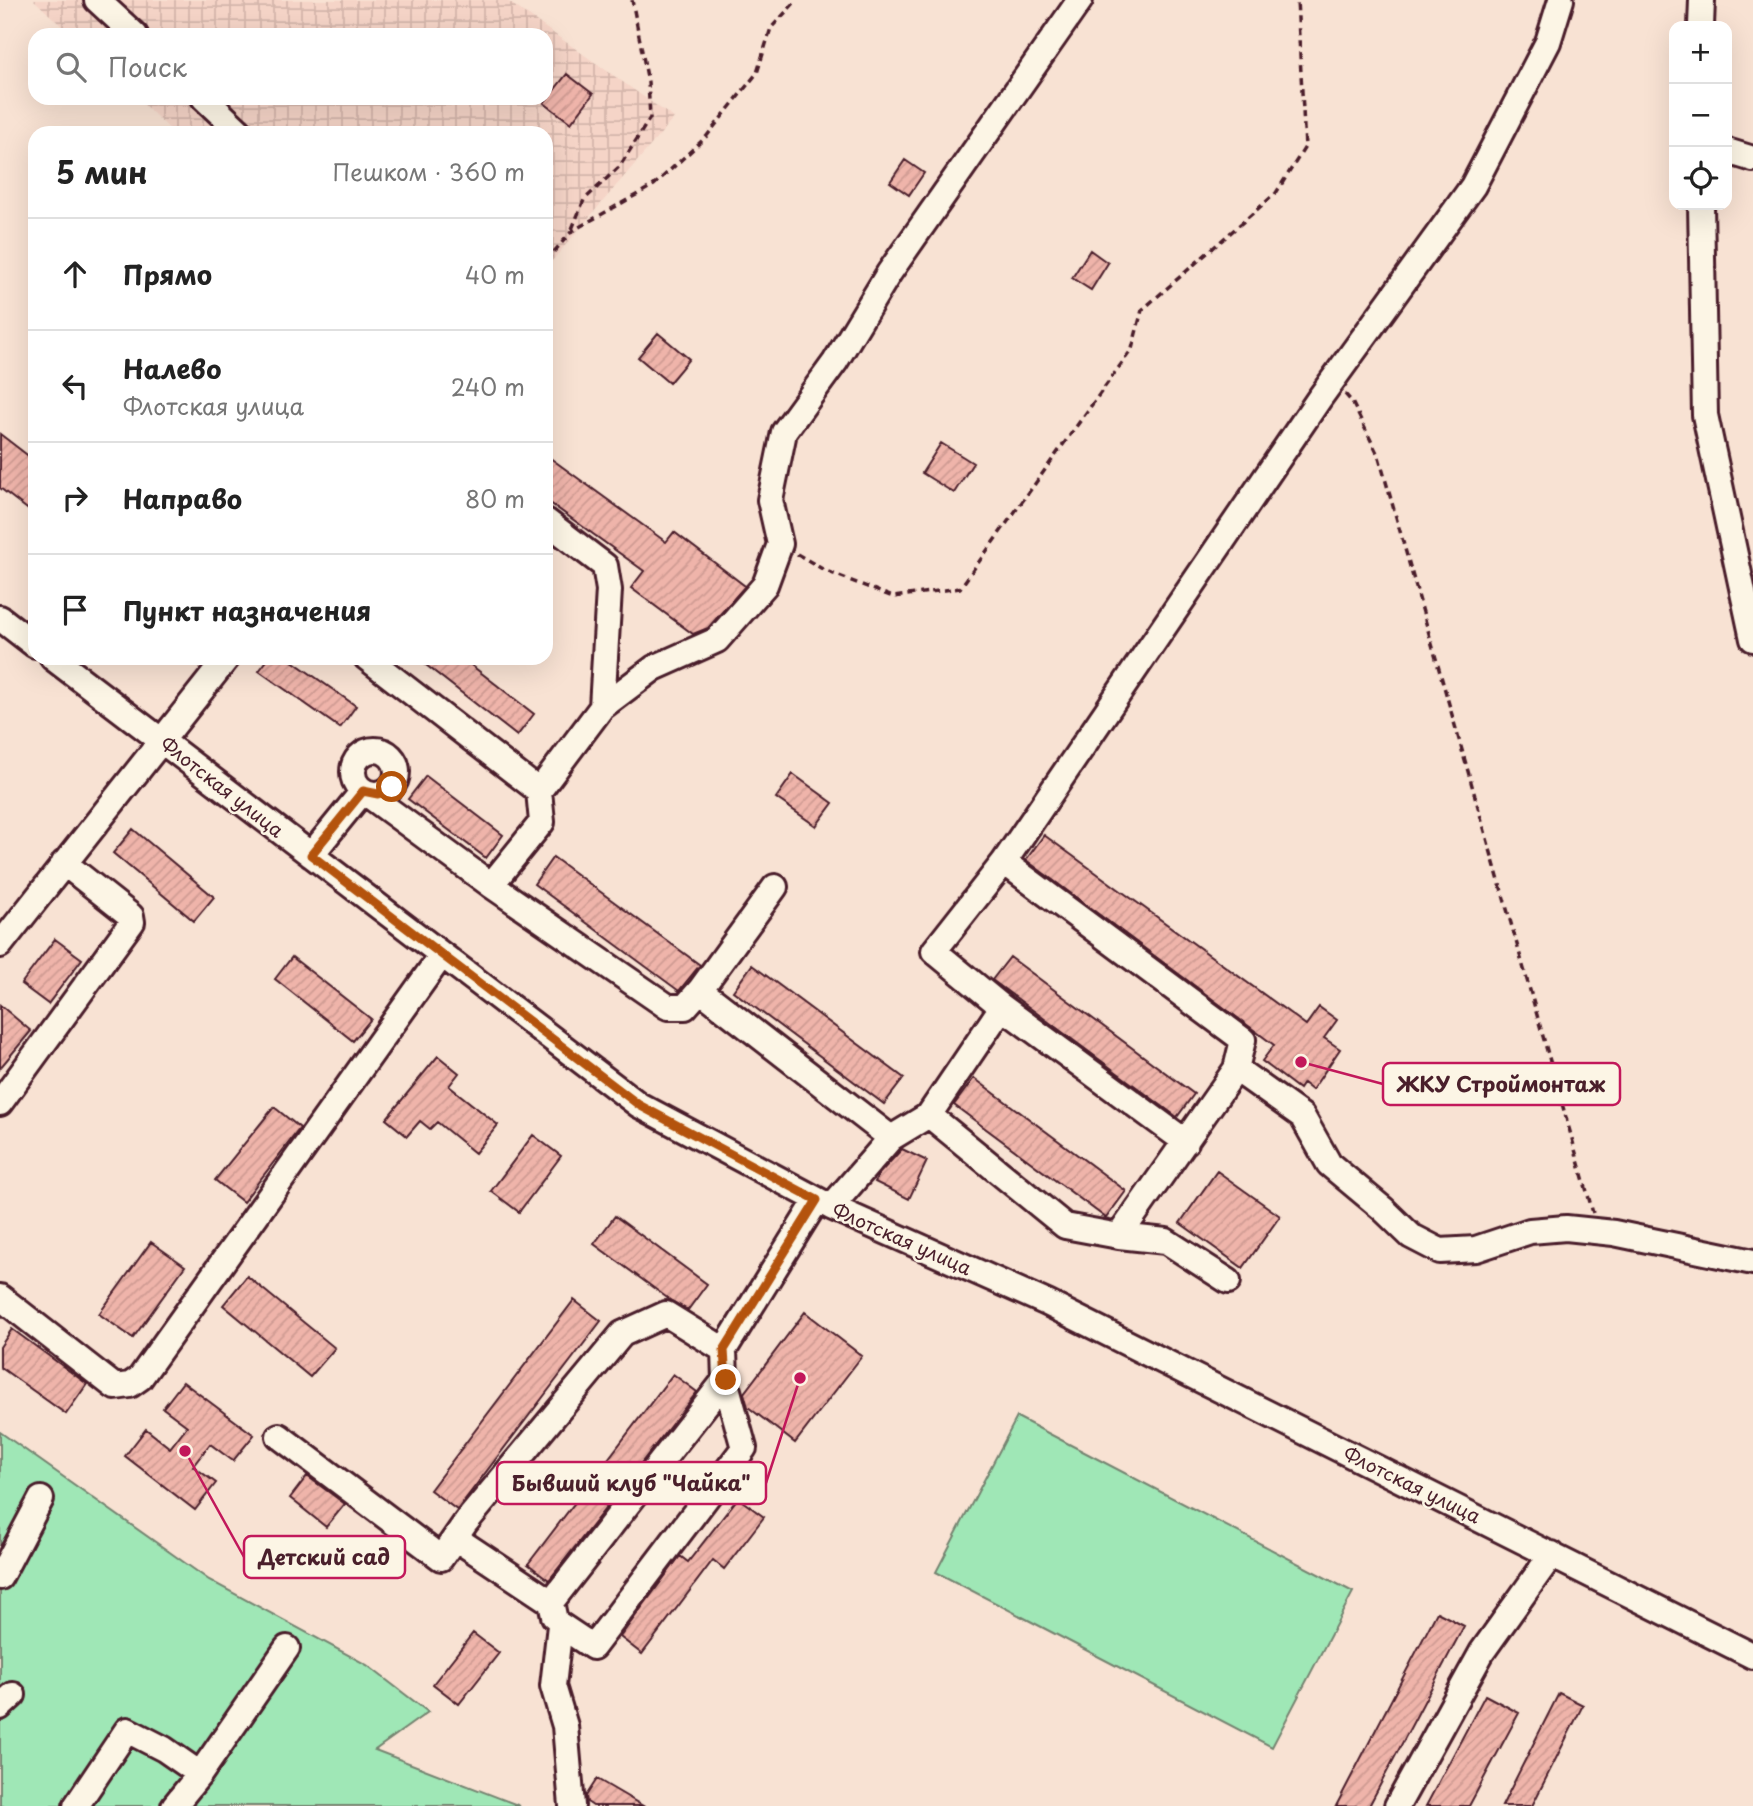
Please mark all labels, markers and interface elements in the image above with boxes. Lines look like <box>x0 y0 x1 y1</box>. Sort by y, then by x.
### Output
map controls <box>1669 21 1732 210</box>
button: + <box>1669 21 1732 84</box>
search box <box>28 28 553 105</box>
text: Поиск <box>108 47 187 86</box>
icon: search <box>52 48 90 86</box>
button: − <box>1669 84 1732 147</box>
button: locate <box>1669 147 1732 210</box>
text: 5 мин <box>56 149 148 194</box>
text: Пешком · 360 m <box>333 154 525 189</box>
icon: ahead <box>56 255 94 293</box>
text: Прямо <box>123 255 212 294</box>
text: 40 m <box>465 257 525 292</box>
text: Налево <box>123 349 221 388</box>
icon: left <box>56 367 94 405</box>
text: 240 m <box>451 369 525 404</box>
text: Флотская улица <box>123 388 304 423</box>
icon: right <box>56 479 94 517</box>
text: Направо <box>123 479 242 518</box>
text: 80 m <box>465 481 525 516</box>
icon: arrive <box>56 591 94 629</box>
text: Пункт назначения <box>123 591 371 630</box>
street label: Флотская улица <box>155 729 290 843</box>
route start <box>376 771 407 802</box>
callout: ЖКУ Строймонтаж <box>1383 1063 1620 1105</box>
text: ЖКУ Строймонтаж <box>1396 1067 1606 1099</box>
street label: Флотская улица <box>828 1195 976 1281</box>
route end <box>710 1364 741 1395</box>
street label: Флотская улица <box>1339 1439 1486 1529</box>
callout: Бывший клуб "Чайка" <box>497 1462 766 1504</box>
text: Бывший клуб "Чайка" <box>511 1466 751 1498</box>
callout: Детский сад <box>244 1536 405 1578</box>
text: Детский сад <box>257 1540 390 1572</box>

